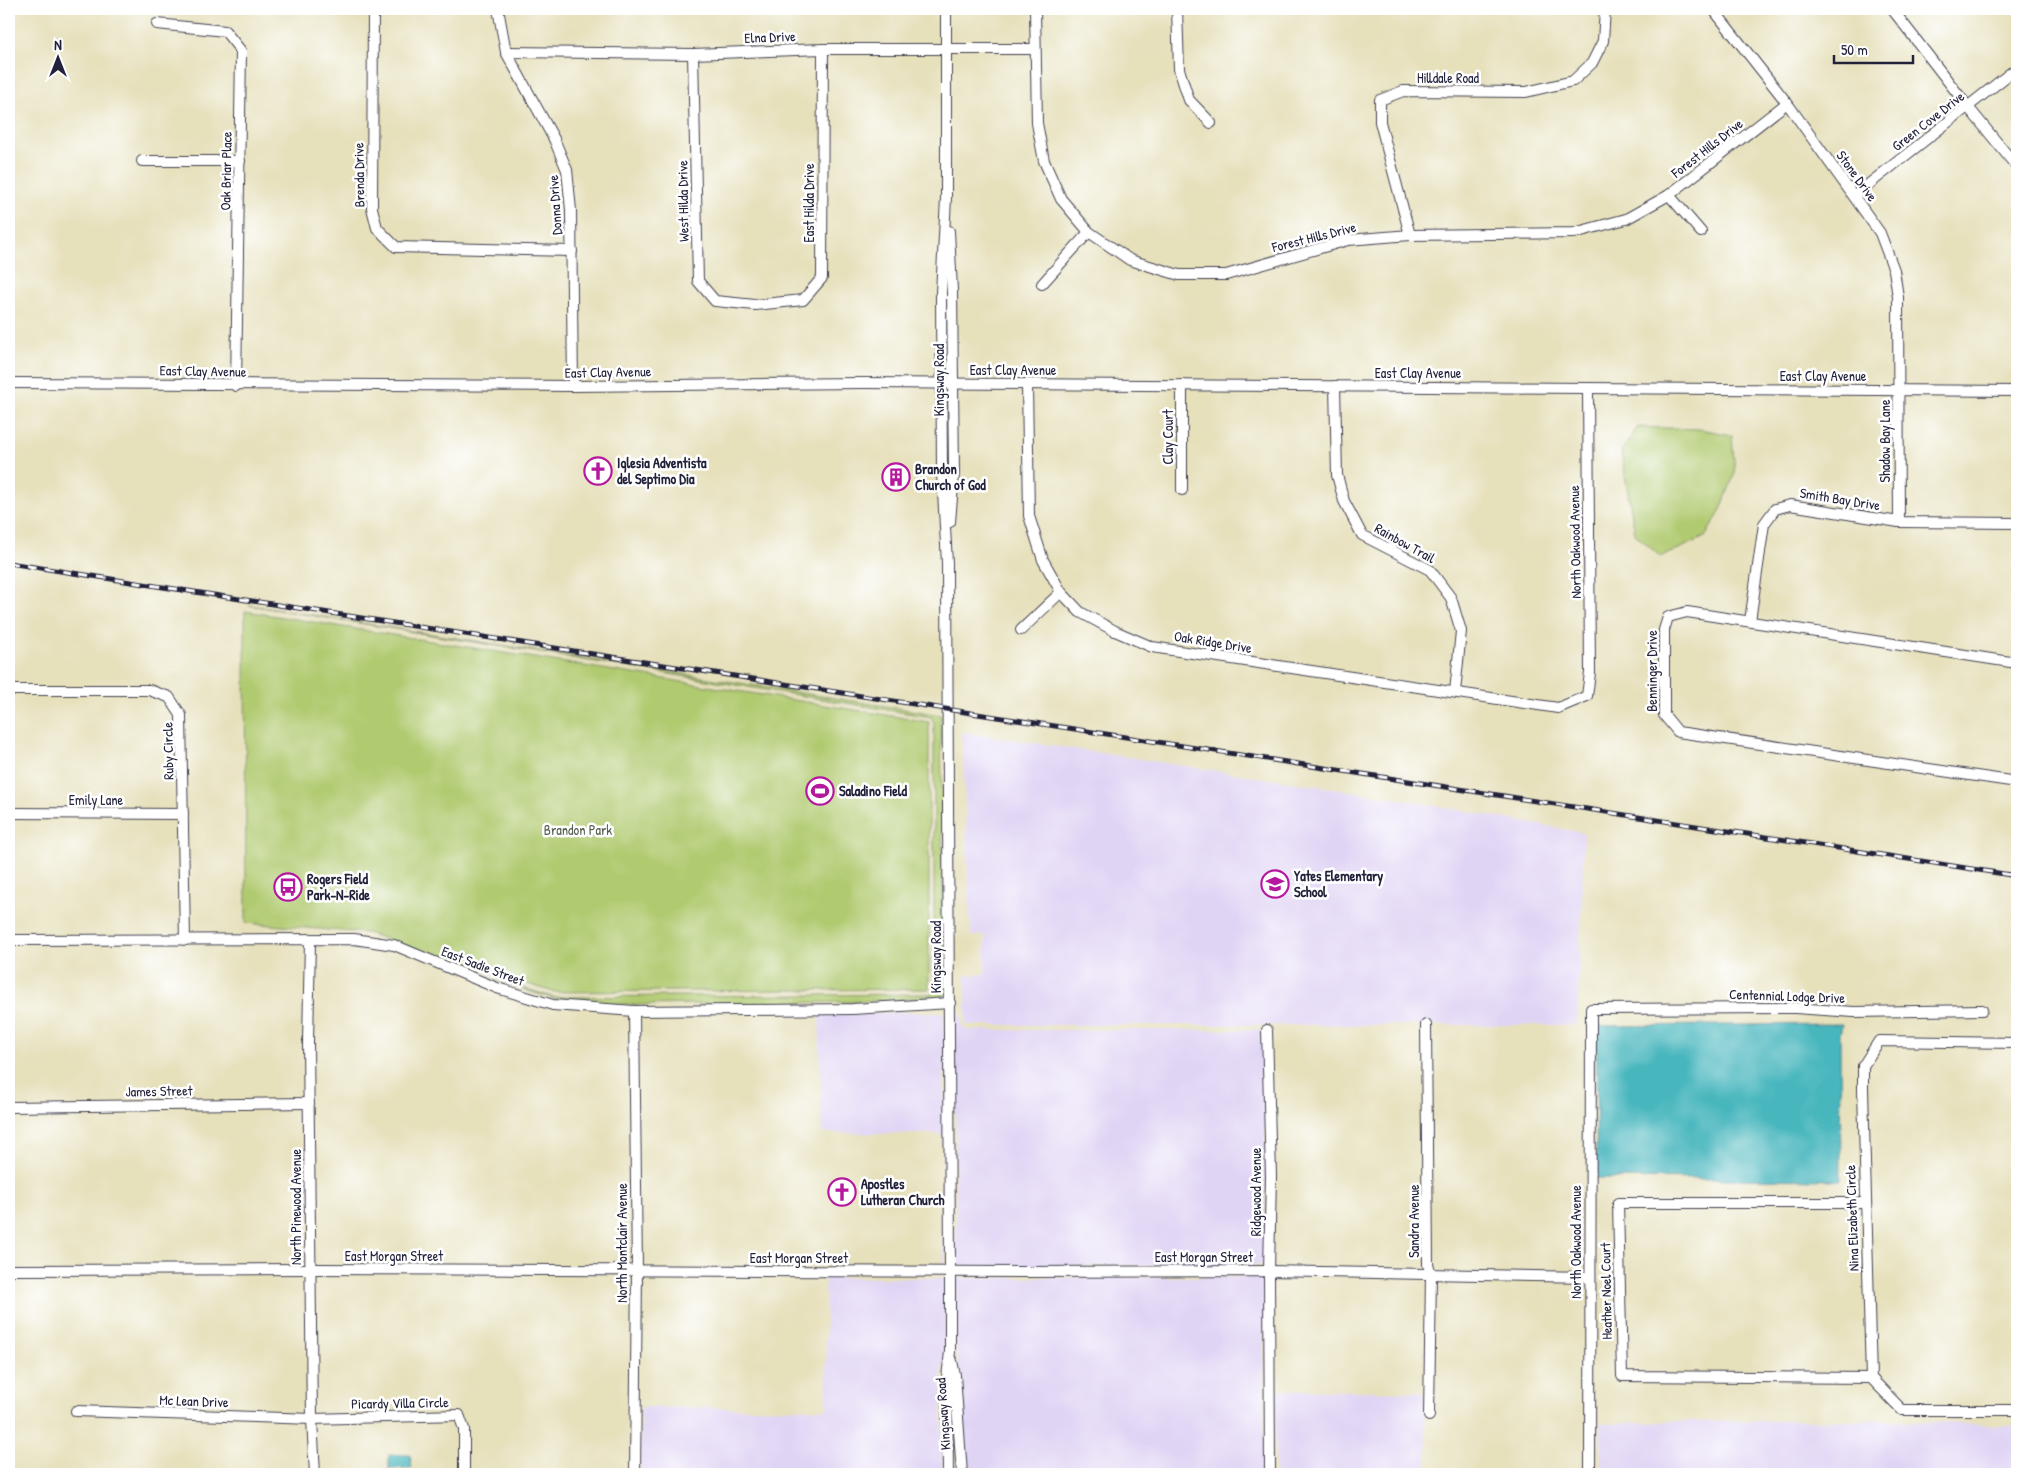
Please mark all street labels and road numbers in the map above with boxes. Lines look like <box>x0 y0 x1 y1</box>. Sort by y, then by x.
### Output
street label: Elna Drive <box>744 26 796 47</box>
street label: Hilldale Road <box>1417 68 1480 87</box>
street label: Green Cove Drive <box>1888 86 1968 155</box>
street label: Forest Hills Drive <box>1666 113 1747 182</box>
street label: Oak Briar Place <box>215 131 236 211</box>
street label: Brenda Drive <box>348 142 369 208</box>
street label: Stone Drive <box>1833 147 1882 205</box>
street label: West Hilda Drive <box>672 160 693 242</box>
street label: East Hilda Drive <box>799 163 818 243</box>
street label: Donna Drive <box>543 174 566 236</box>
street label: Forest Hills Drive <box>1269 217 1358 256</box>
street label: Kingsway Road <box>929 343 949 416</box>
street label: East Clay Avenue <box>160 360 247 382</box>
street label: East Clay Avenue <box>970 360 1057 380</box>
street label: East Clay Avenue <box>565 361 652 383</box>
street label: East Clay Avenue <box>1375 363 1462 383</box>
street label: East Clay Avenue <box>1780 366 1867 386</box>
street label: Shadow Bay Lane <box>1875 399 1895 482</box>
street label: Clay Court <box>1158 409 1178 465</box>
street label: Smith Bay Drive <box>1798 483 1882 515</box>
street label: North Oakwood Avenue <box>1564 485 1585 599</box>
street label: Rainbow Trail <box>1371 518 1439 567</box>
street label: Oak Ridge Drive <box>1173 626 1254 658</box>
street label: Benninger Drive <box>1642 630 1662 712</box>
street label: Ruby Circle <box>157 722 179 780</box>
street label: Emily Lane <box>69 790 124 810</box>
street label: Kingsway Road <box>926 920 946 993</box>
street label: East Sadie Street <box>439 941 527 990</box>
street label: Centennial Lodge Drive <box>1729 984 1846 1008</box>
street label: James Street <box>125 1080 193 1101</box>
street label: Ridgewood Avenue <box>1246 1147 1266 1236</box>
street label: North Pinewood Avenue <box>286 1149 305 1265</box>
street label: Nina Elizabeth Circle <box>1840 1164 1863 1271</box>
street label: North Montclair Avenue <box>612 1183 631 1303</box>
street label: Sandra Avenue <box>1404 1184 1423 1258</box>
street label: North Oakwood Avenue <box>1566 1185 1585 1299</box>
street label: Heather Noel Court <box>1595 1242 1616 1340</box>
street label: East Morgan Street <box>345 1246 443 1266</box>
street label: East Morgan Street <box>1155 1247 1253 1267</box>
street label: East Morgan Street <box>750 1248 848 1268</box>
street label: Kingsway Road <box>930 1377 956 1451</box>
street label: Mc Lean Drive <box>159 1390 229 1411</box>
street label: Picardy Villa Circle <box>351 1392 449 1414</box>

